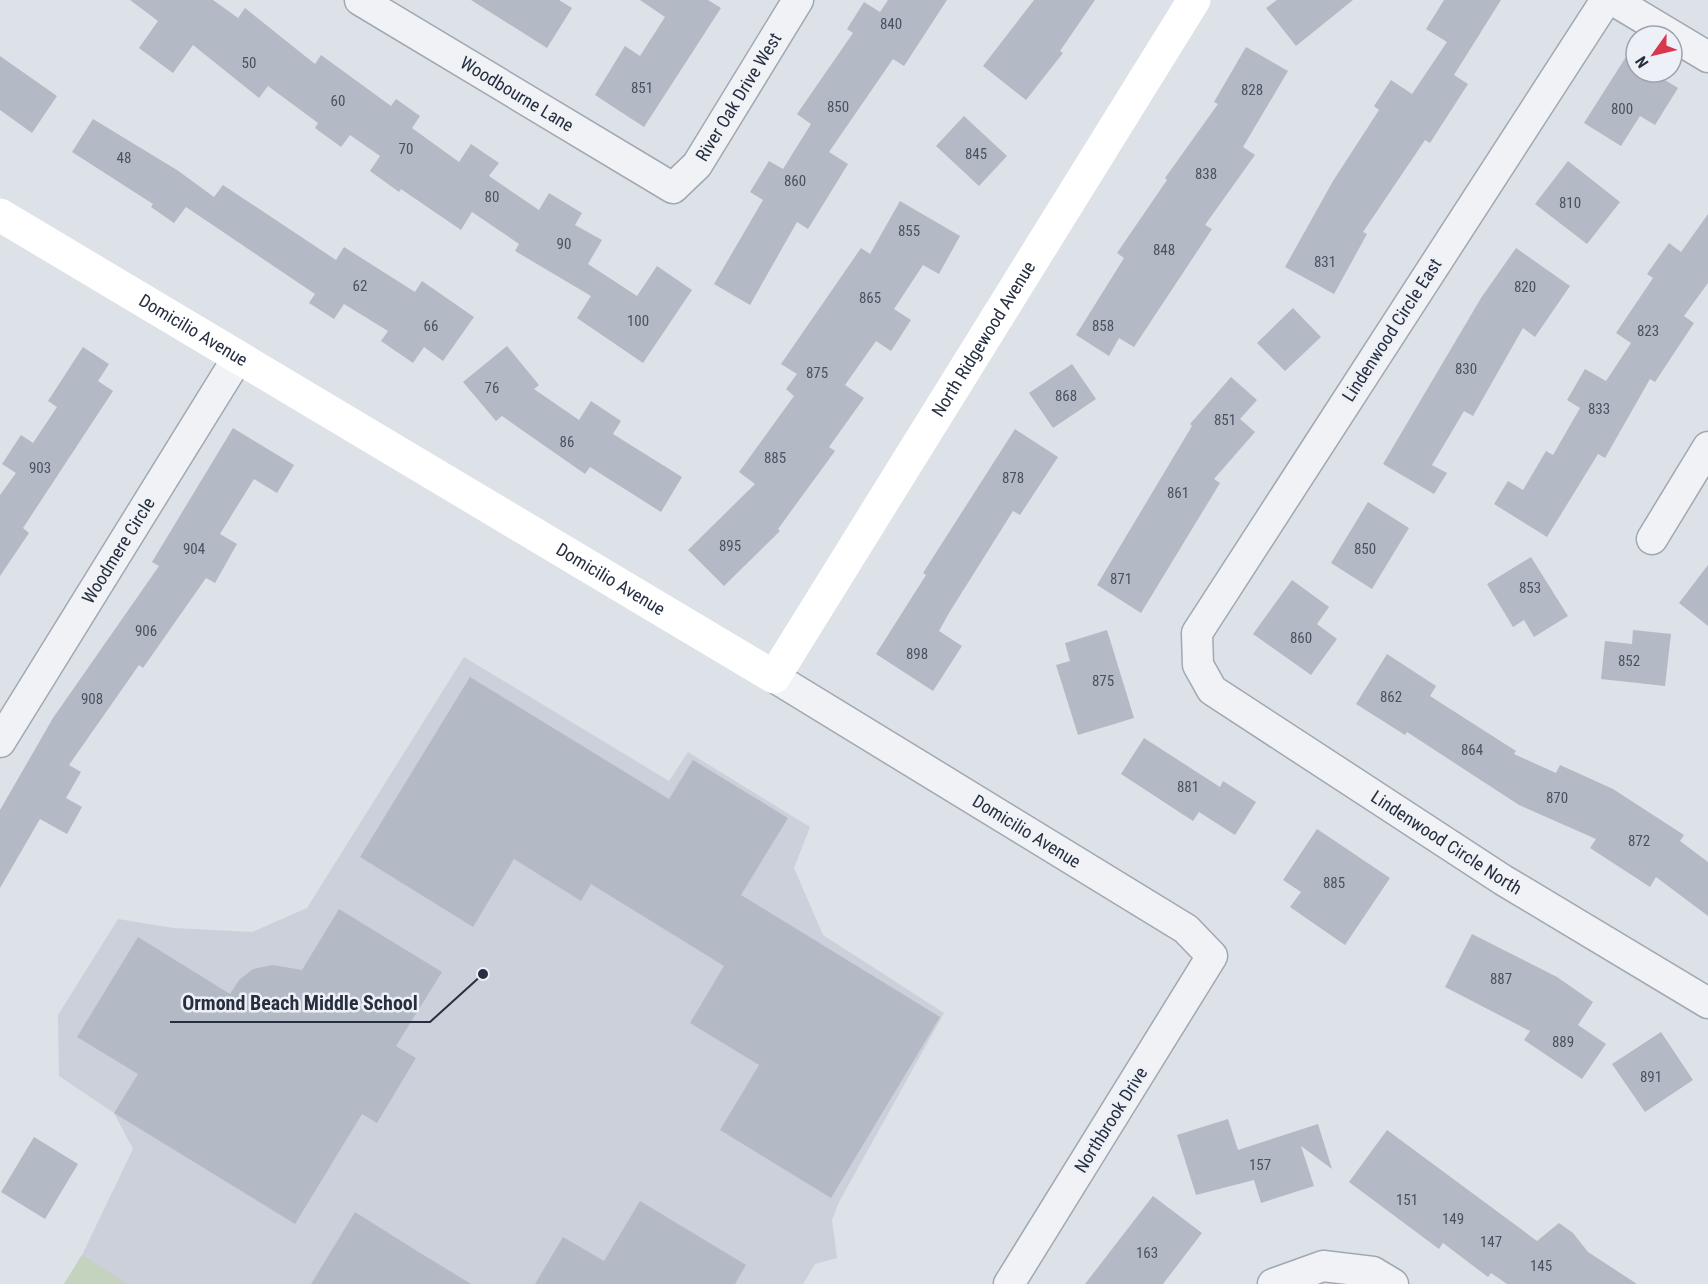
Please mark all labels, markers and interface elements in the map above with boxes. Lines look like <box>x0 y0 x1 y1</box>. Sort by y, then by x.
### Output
house number: 840 <box>880 15 902 33</box>
north arrow <box>1624 24 1684 84</box>
street label: River Oak Drive West <box>691 29 785 165</box>
street label: Woodbourne Lane <box>457 52 578 136</box>
text: N <box>1631 53 1653 71</box>
house number: 50 <box>242 54 256 72</box>
house number: 851 <box>631 79 653 97</box>
house number: 828 <box>1241 81 1263 99</box>
house number: 60 <box>331 92 345 110</box>
house number: 850 <box>827 98 849 116</box>
house number: 800 <box>1611 100 1633 118</box>
house number: 70 <box>399 140 413 158</box>
house number: 845 <box>965 145 987 163</box>
house number: 48 <box>117 149 131 167</box>
house number: 838 <box>1195 165 1217 183</box>
house number: 860 <box>784 172 806 190</box>
house number: 80 <box>485 188 499 206</box>
house number: 810 <box>1559 194 1581 212</box>
house number: 855 <box>898 222 920 240</box>
house number: 90 <box>557 235 571 253</box>
house number: 848 <box>1153 241 1175 259</box>
house number: 831 <box>1314 253 1336 271</box>
street label: Lindenwood Circle East <box>1338 254 1446 405</box>
street label: North Ridgewood Avenue <box>927 257 1039 420</box>
house number: 62 <box>353 277 367 295</box>
house number: 820 <box>1514 278 1536 296</box>
street label: Domicilio Avenue <box>135 289 252 370</box>
house number: 865 <box>859 289 881 307</box>
house number: 100 <box>627 312 649 330</box>
house number: 66 <box>424 317 438 335</box>
house number: 858 <box>1092 317 1114 335</box>
house number: 823 <box>1637 322 1659 340</box>
house number: 830 <box>1455 360 1477 378</box>
house number: 875 <box>806 364 828 382</box>
house number: 76 <box>485 379 499 397</box>
house number: 868 <box>1055 387 1077 405</box>
house number: 833 <box>1588 400 1610 418</box>
house number: 851 <box>1214 411 1236 429</box>
house number: 86 <box>560 433 574 451</box>
house number: 885 <box>764 449 786 467</box>
house number: 903 <box>29 459 51 477</box>
house number: 878 <box>1002 469 1024 487</box>
house number: 861 <box>1167 484 1189 502</box>
street label: Woodmere Circle <box>77 493 159 607</box>
house number: 895 <box>719 537 741 555</box>
street label: Domicilio Avenue <box>553 538 669 619</box>
house number: 904 <box>183 540 205 558</box>
house number: 850 <box>1354 540 1376 558</box>
house number: 871 <box>1110 570 1132 588</box>
house number: 853 <box>1519 579 1541 597</box>
house number: 906 <box>135 622 157 640</box>
house number: 860 <box>1290 629 1312 647</box>
house number: 898 <box>906 645 928 663</box>
house number: 852 <box>1618 652 1640 670</box>
house number: 875 <box>1092 672 1114 690</box>
house number: 862 <box>1380 688 1402 706</box>
house number: 908 <box>81 690 103 708</box>
house number: 864 <box>1461 741 1483 759</box>
house number: 881 <box>1177 778 1199 796</box>
street label: Lindenwood Circle North <box>1367 786 1526 899</box>
house number: 870 <box>1546 789 1568 807</box>
street label: Domicilio Avenue <box>969 790 1085 872</box>
house number: 872 <box>1628 832 1650 850</box>
house number: 885 <box>1323 874 1345 892</box>
house number: 887 <box>1490 970 1512 988</box>
callout: Ormond Beach Middle School <box>170 984 430 1022</box>
text: Ormond Beach Middle School <box>182 991 418 1015</box>
house number: 889 <box>1552 1033 1574 1051</box>
street label: Northbrook Drive <box>1070 1063 1151 1176</box>
house number: 891 <box>1640 1068 1662 1086</box>
house number: 157 <box>1249 1156 1271 1174</box>
house number: 151 <box>1396 1191 1418 1209</box>
house number: 149 <box>1442 1210 1464 1228</box>
house number: 147 <box>1480 1233 1502 1251</box>
house number: 163 <box>1136 1244 1158 1262</box>
house number: 145 <box>1530 1257 1552 1275</box>

